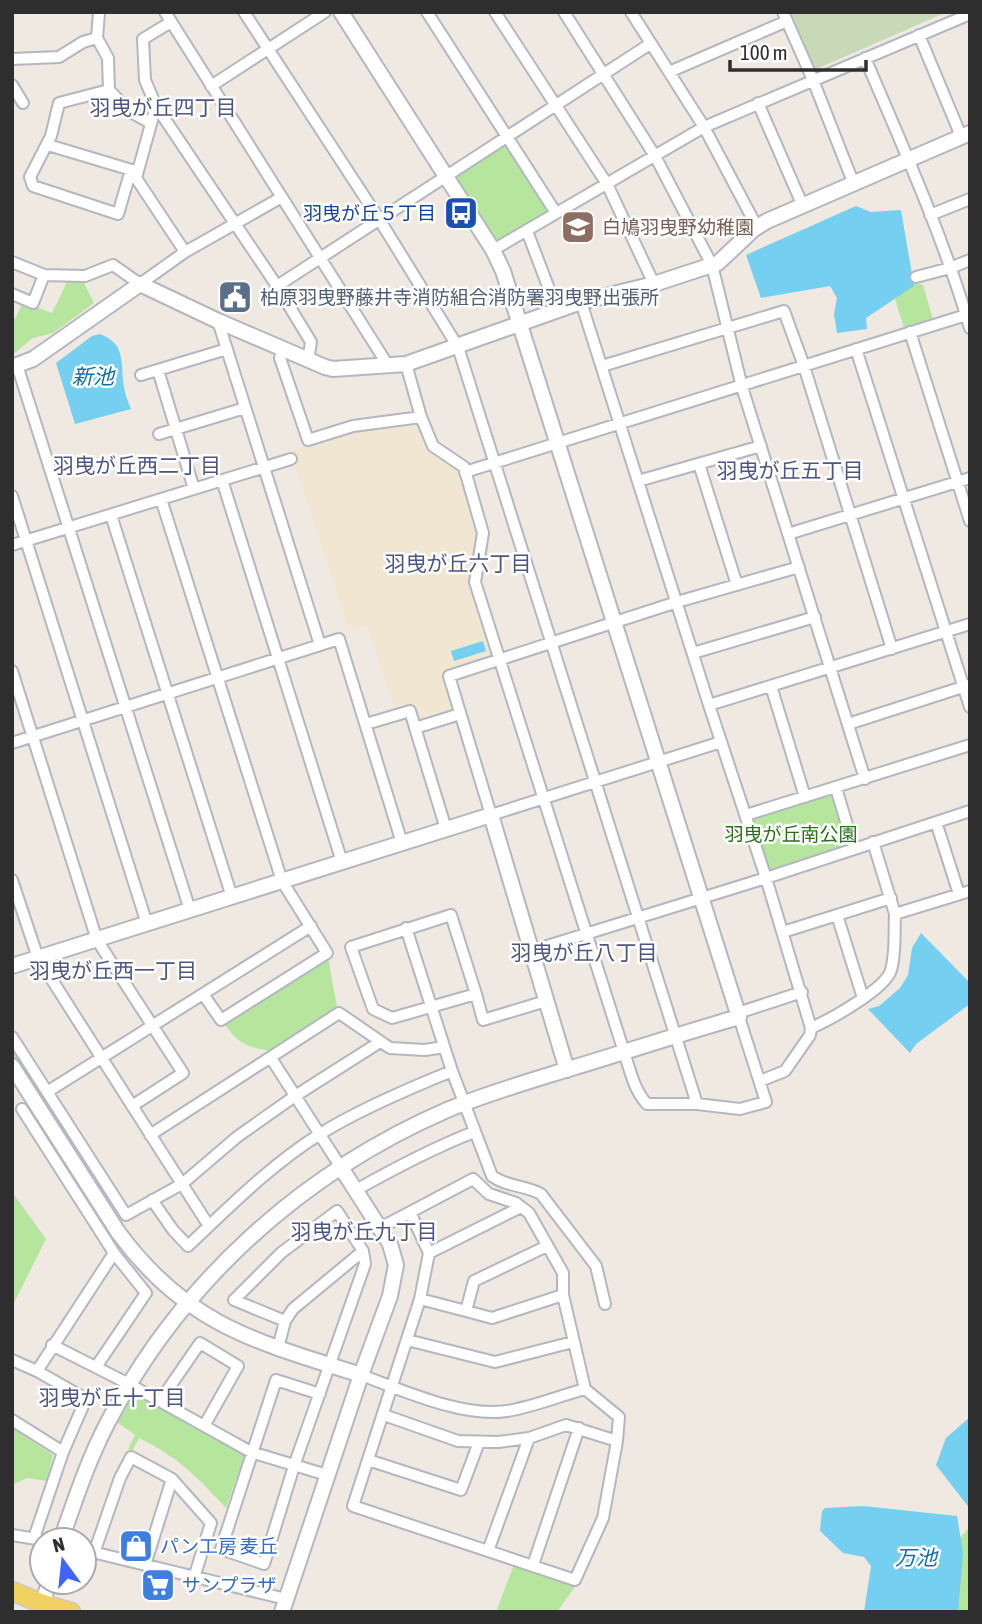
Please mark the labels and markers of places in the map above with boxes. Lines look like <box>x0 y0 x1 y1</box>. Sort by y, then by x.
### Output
bus stop icon: 羽曳が丘５丁目 <box>442 194 480 232</box>
place label: 羽曳が丘５丁目 <box>303 202 436 224</box>
school or university icon: 白鳩羽曳野幼稚園 <box>559 208 597 246</box>
place label: 白鳩羽曳野幼稚園 <box>602 216 754 238</box>
public building icon: 柏原羽曳野藤井寺消防組合消防署羽曳野出張所 <box>216 278 254 316</box>
place label: 柏原羽曳野藤井寺消防組合消防署羽曳野出張所 <box>260 286 659 308</box>
shop icon: パン工房 麦丘 <box>117 1527 155 1565</box>
place label: パン工房 麦丘 <box>160 1535 278 1557</box>
supermarket icon: サンプラザ <box>139 1566 177 1604</box>
place label: サンプラザ <box>182 1574 276 1596</box>

